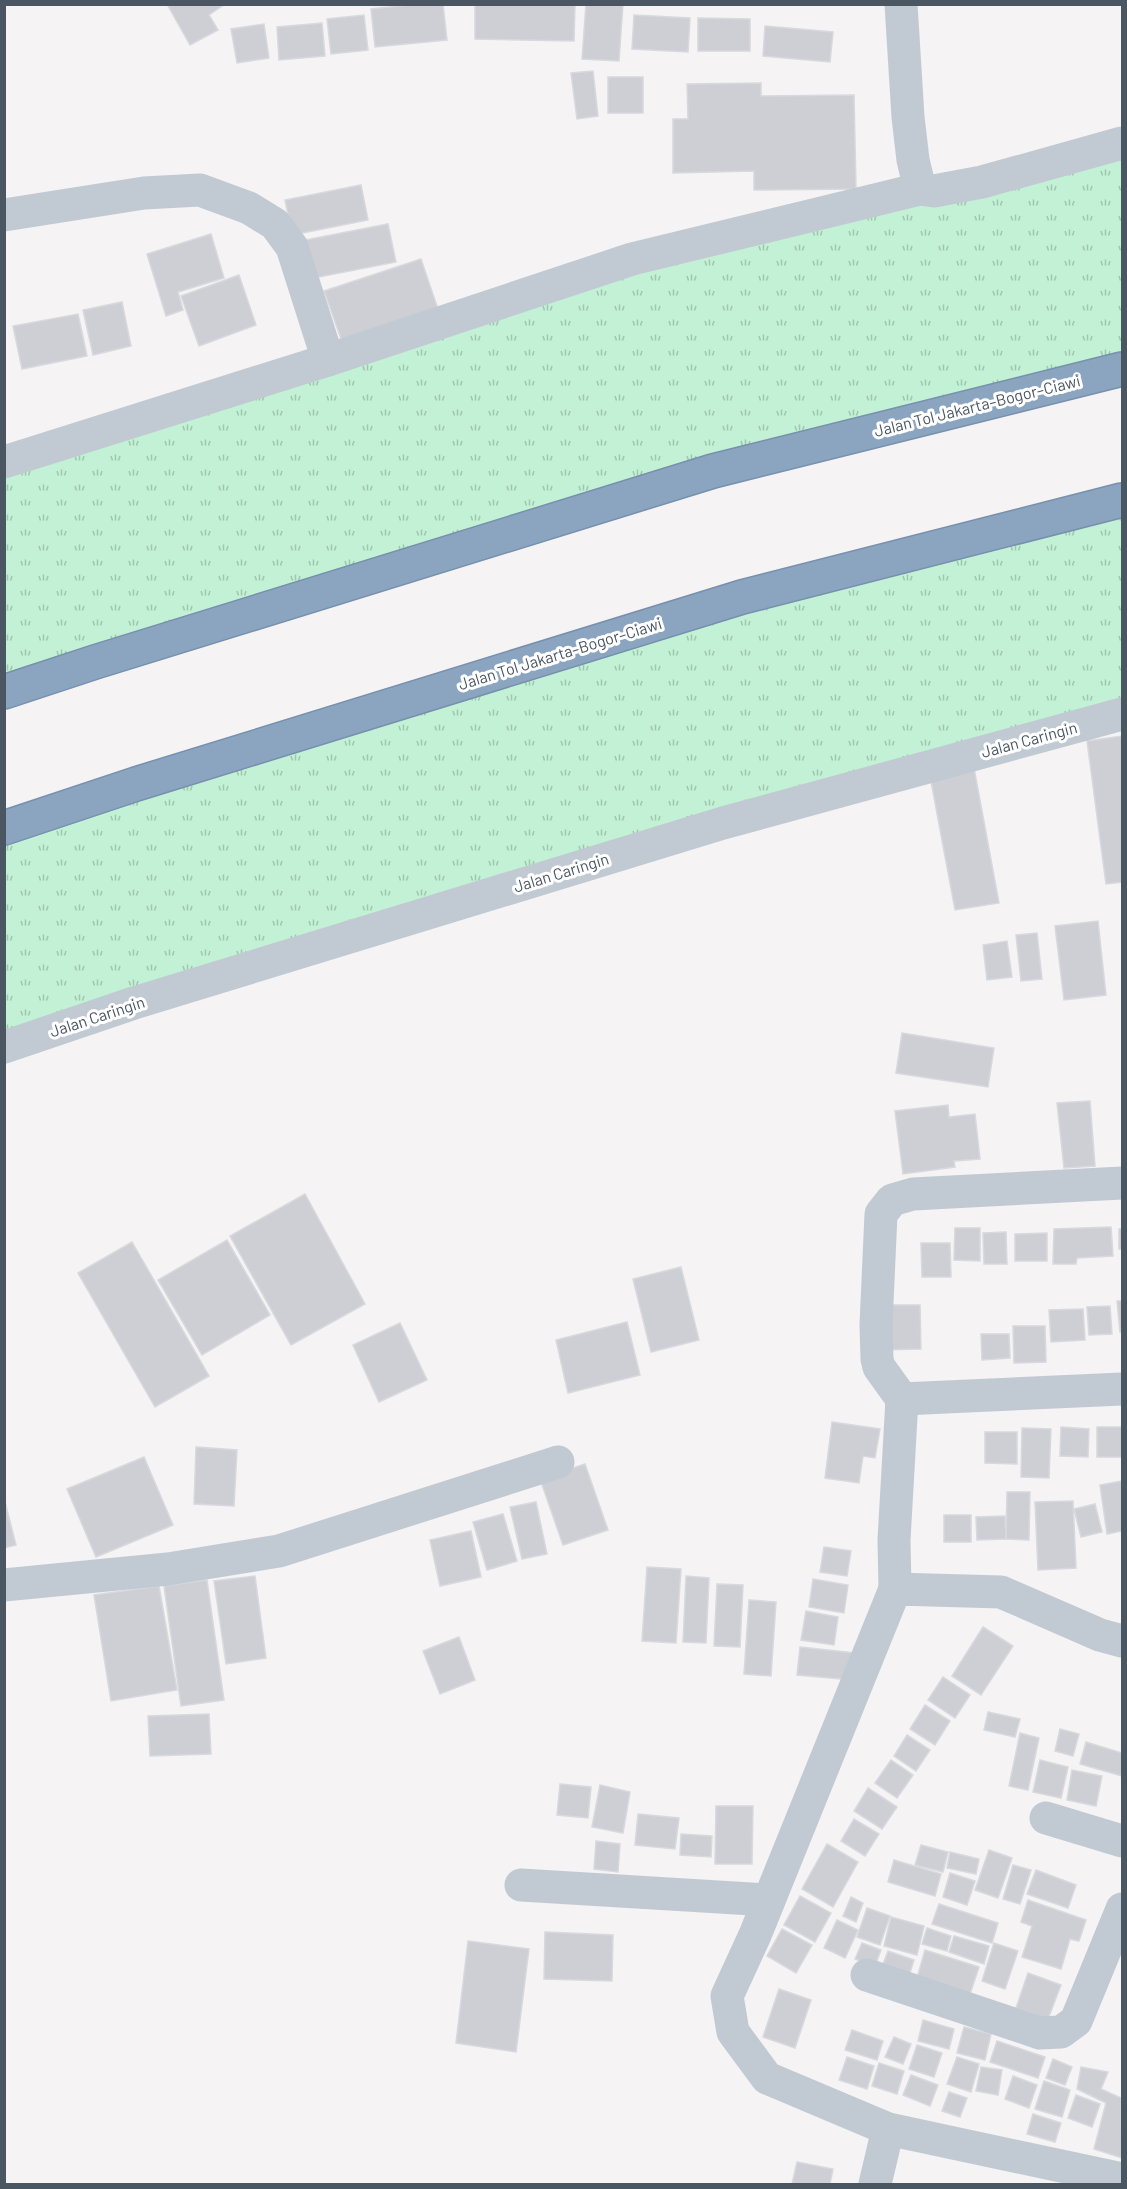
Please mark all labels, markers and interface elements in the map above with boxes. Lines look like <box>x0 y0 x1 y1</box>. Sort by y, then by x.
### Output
street label: Jalan Tol Jakarta–Bogor–Ciawi <box>872 370 1082 440</box>
street label: Jalan Tol Jakarta–Bogor–Ciawi <box>456 613 664 693</box>
street label: Jalan Caringin <box>979 717 1079 761</box>
street label: Jalan Caringin <box>511 848 611 896</box>
street label: Jalan Caringin <box>47 992 147 1040</box>

